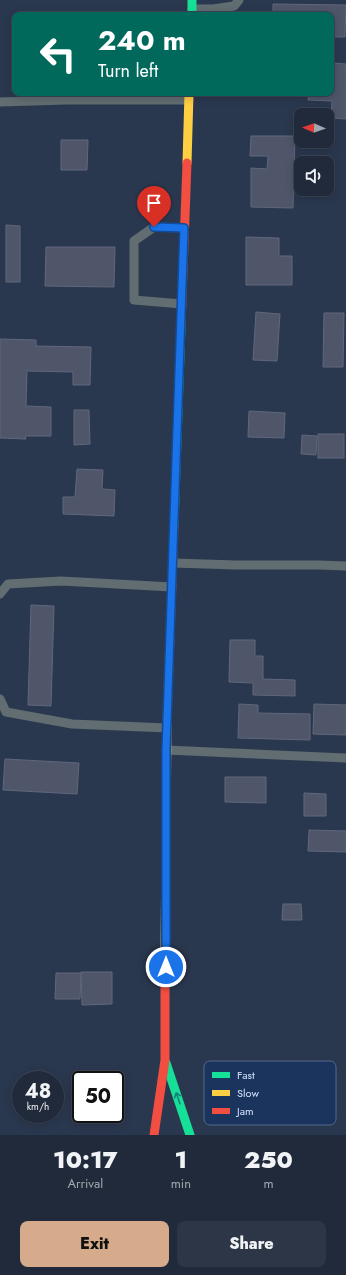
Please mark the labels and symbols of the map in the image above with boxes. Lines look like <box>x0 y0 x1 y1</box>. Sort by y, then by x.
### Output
north arrow <box>294 108 334 148</box>
pin <box>137 186 171 227</box>
position arrow <box>145 946 187 988</box>
legend <box>204 1061 336 1125</box>
text: Fast <box>237 1067 255 1083</box>
speed limit sign: 50 <box>72 1071 124 1123</box>
text: Slow <box>237 1085 259 1101</box>
one-way arrow <box>174 1092 181 1105</box>
text: Jam <box>235 1103 254 1119</box>

